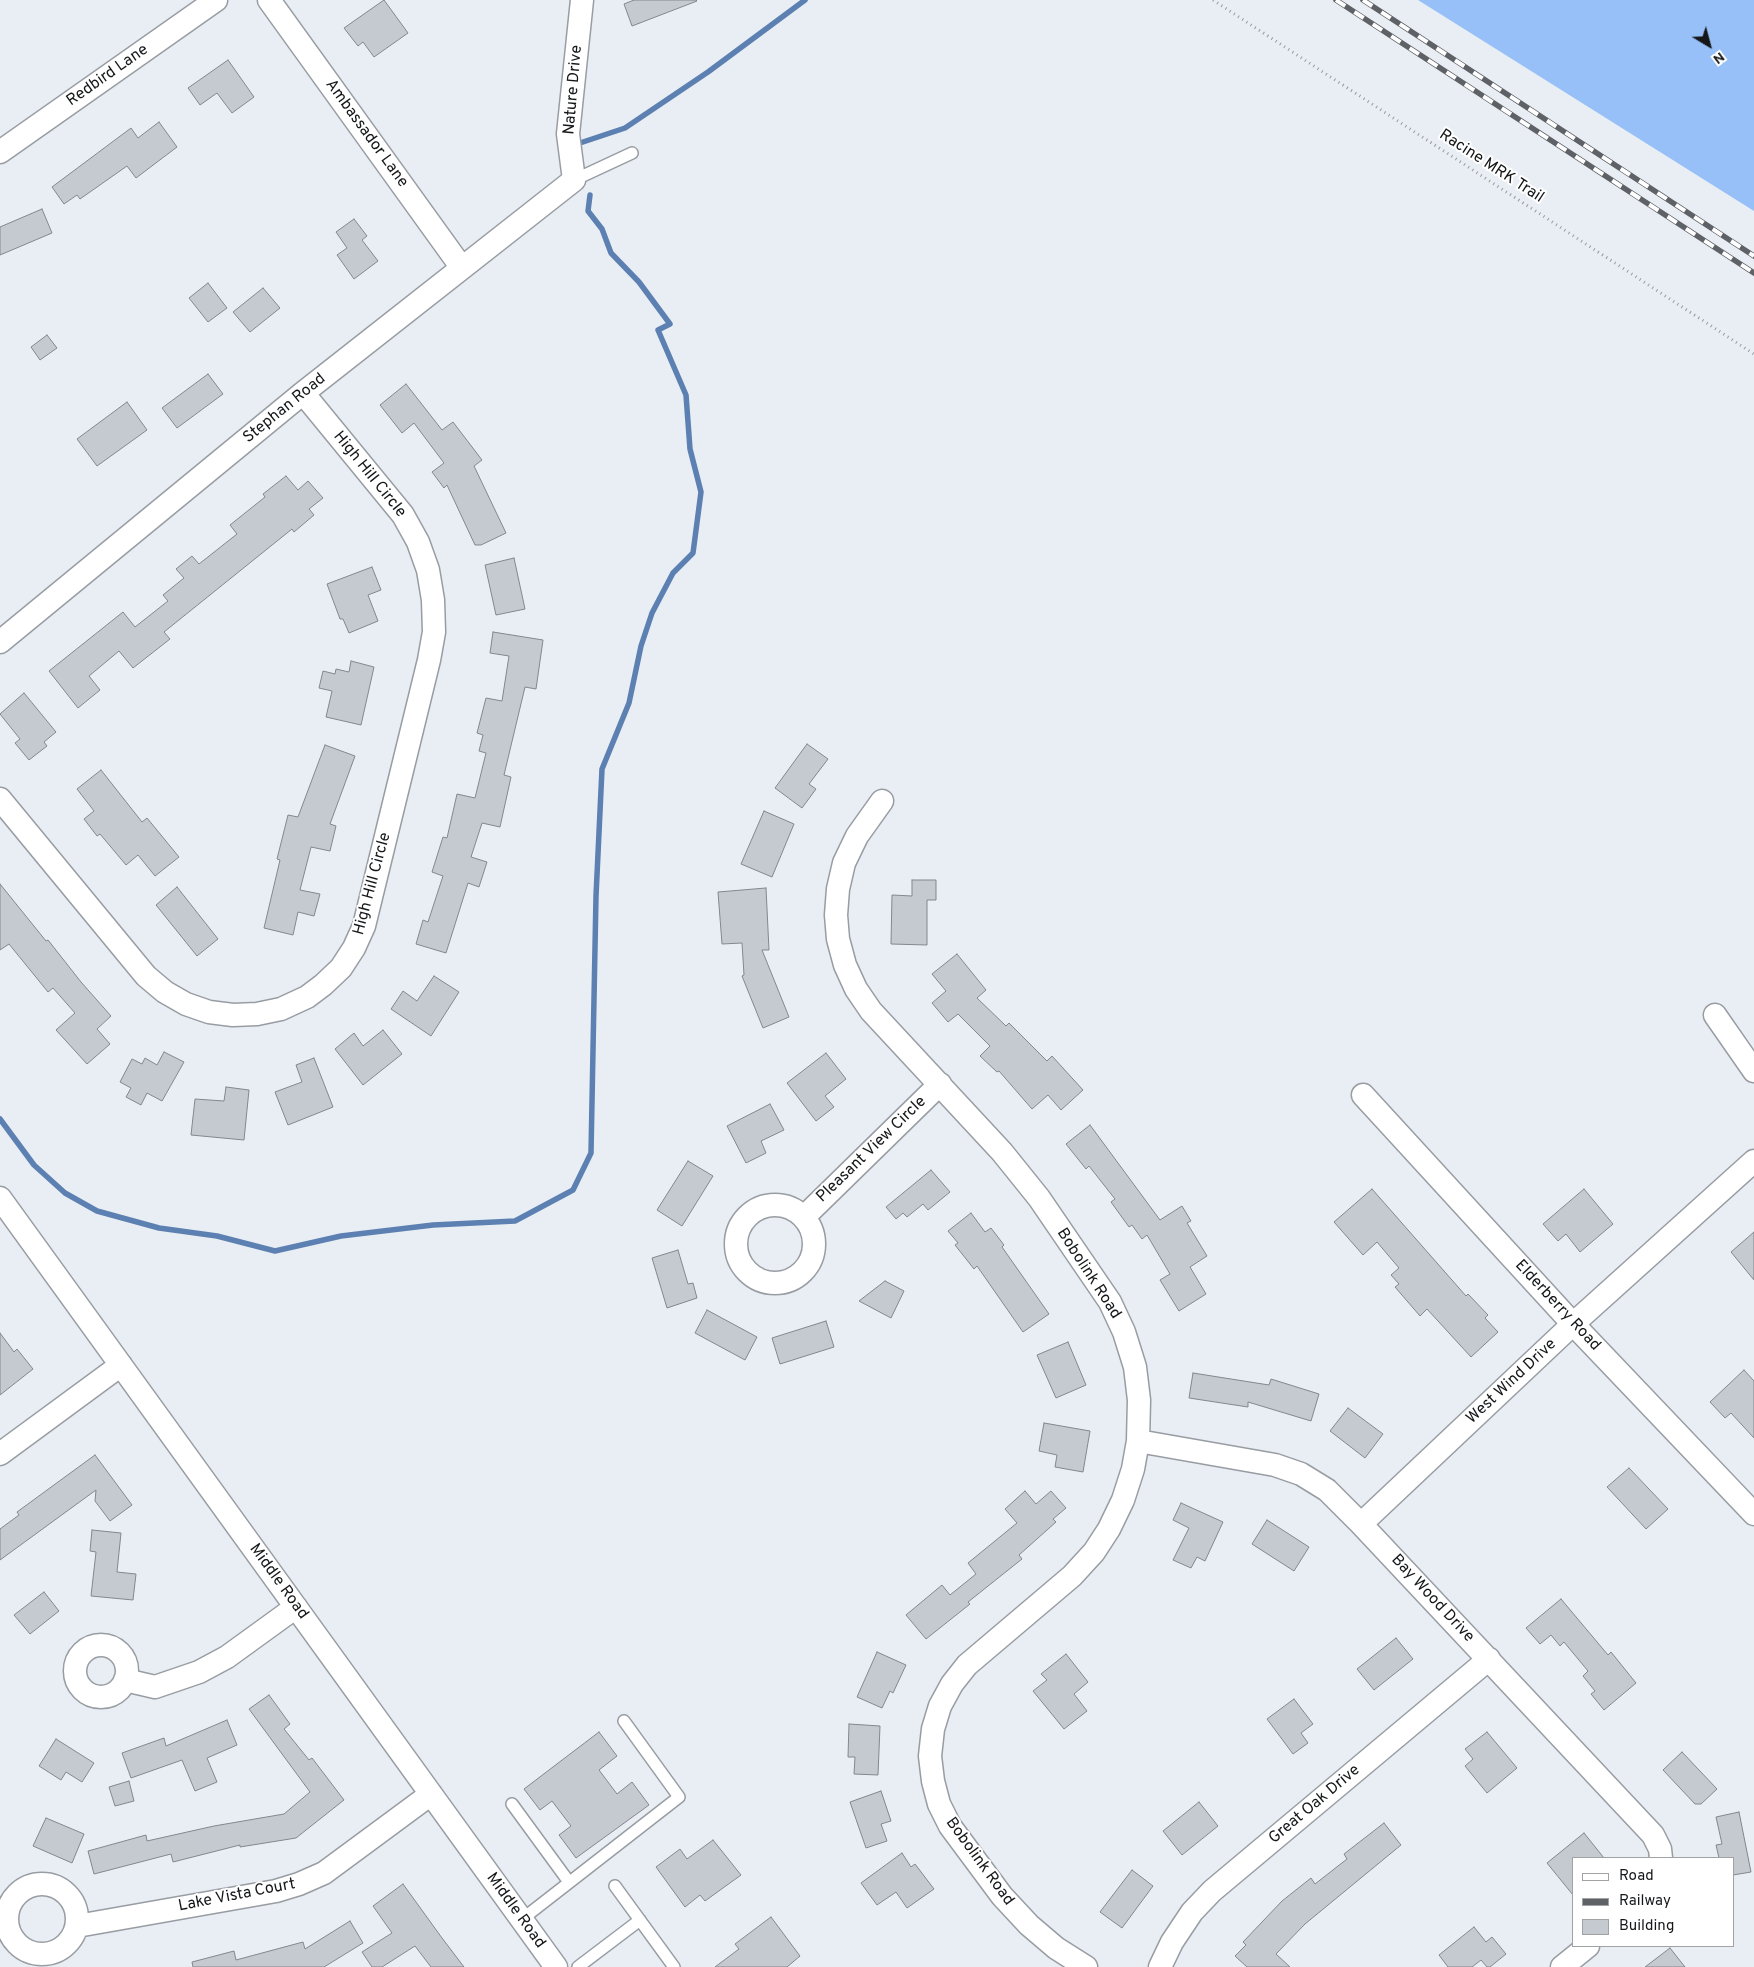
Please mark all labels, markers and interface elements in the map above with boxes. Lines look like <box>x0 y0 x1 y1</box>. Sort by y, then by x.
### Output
north arrow <box>1684 20 1734 70</box>
street label: Redbird Lane <box>64 41 152 111</box>
street label: Nature Drive <box>561 44 587 136</box>
text: N <box>1709 48 1727 67</box>
street label: Ambassador Lane <box>320 76 412 192</box>
street label: Racine MRK Trail <box>1435 126 1547 208</box>
street label: Stephan Road <box>240 370 330 448</box>
street label: High Hill Circle <box>328 428 410 522</box>
street label: High Hill Circle <box>350 831 396 937</box>
street label: Pleasant View Circle <box>813 1093 931 1207</box>
street label: Bobolink Road <box>1052 1225 1124 1323</box>
street label: Elderberry Road <box>1510 1256 1604 1356</box>
street label: West Wind Drive <box>1463 1335 1561 1429</box>
street label: Middle Road <box>244 1541 312 1623</box>
street label: Bay Wood Drive <box>1386 1551 1478 1647</box>
street label: Great Oak Drive <box>1265 1761 1365 1849</box>
street label: Bobolink Road <box>941 1814 1017 1910</box>
legend <box>1572 1857 1734 1947</box>
text: Road <box>1619 1867 1654 1886</box>
street label: Middle Road <box>481 1870 549 1952</box>
street label: Lake Vista Court <box>177 1875 297 1917</box>
text: Railway <box>1619 1892 1671 1911</box>
text: Building <box>1619 1917 1674 1936</box>

